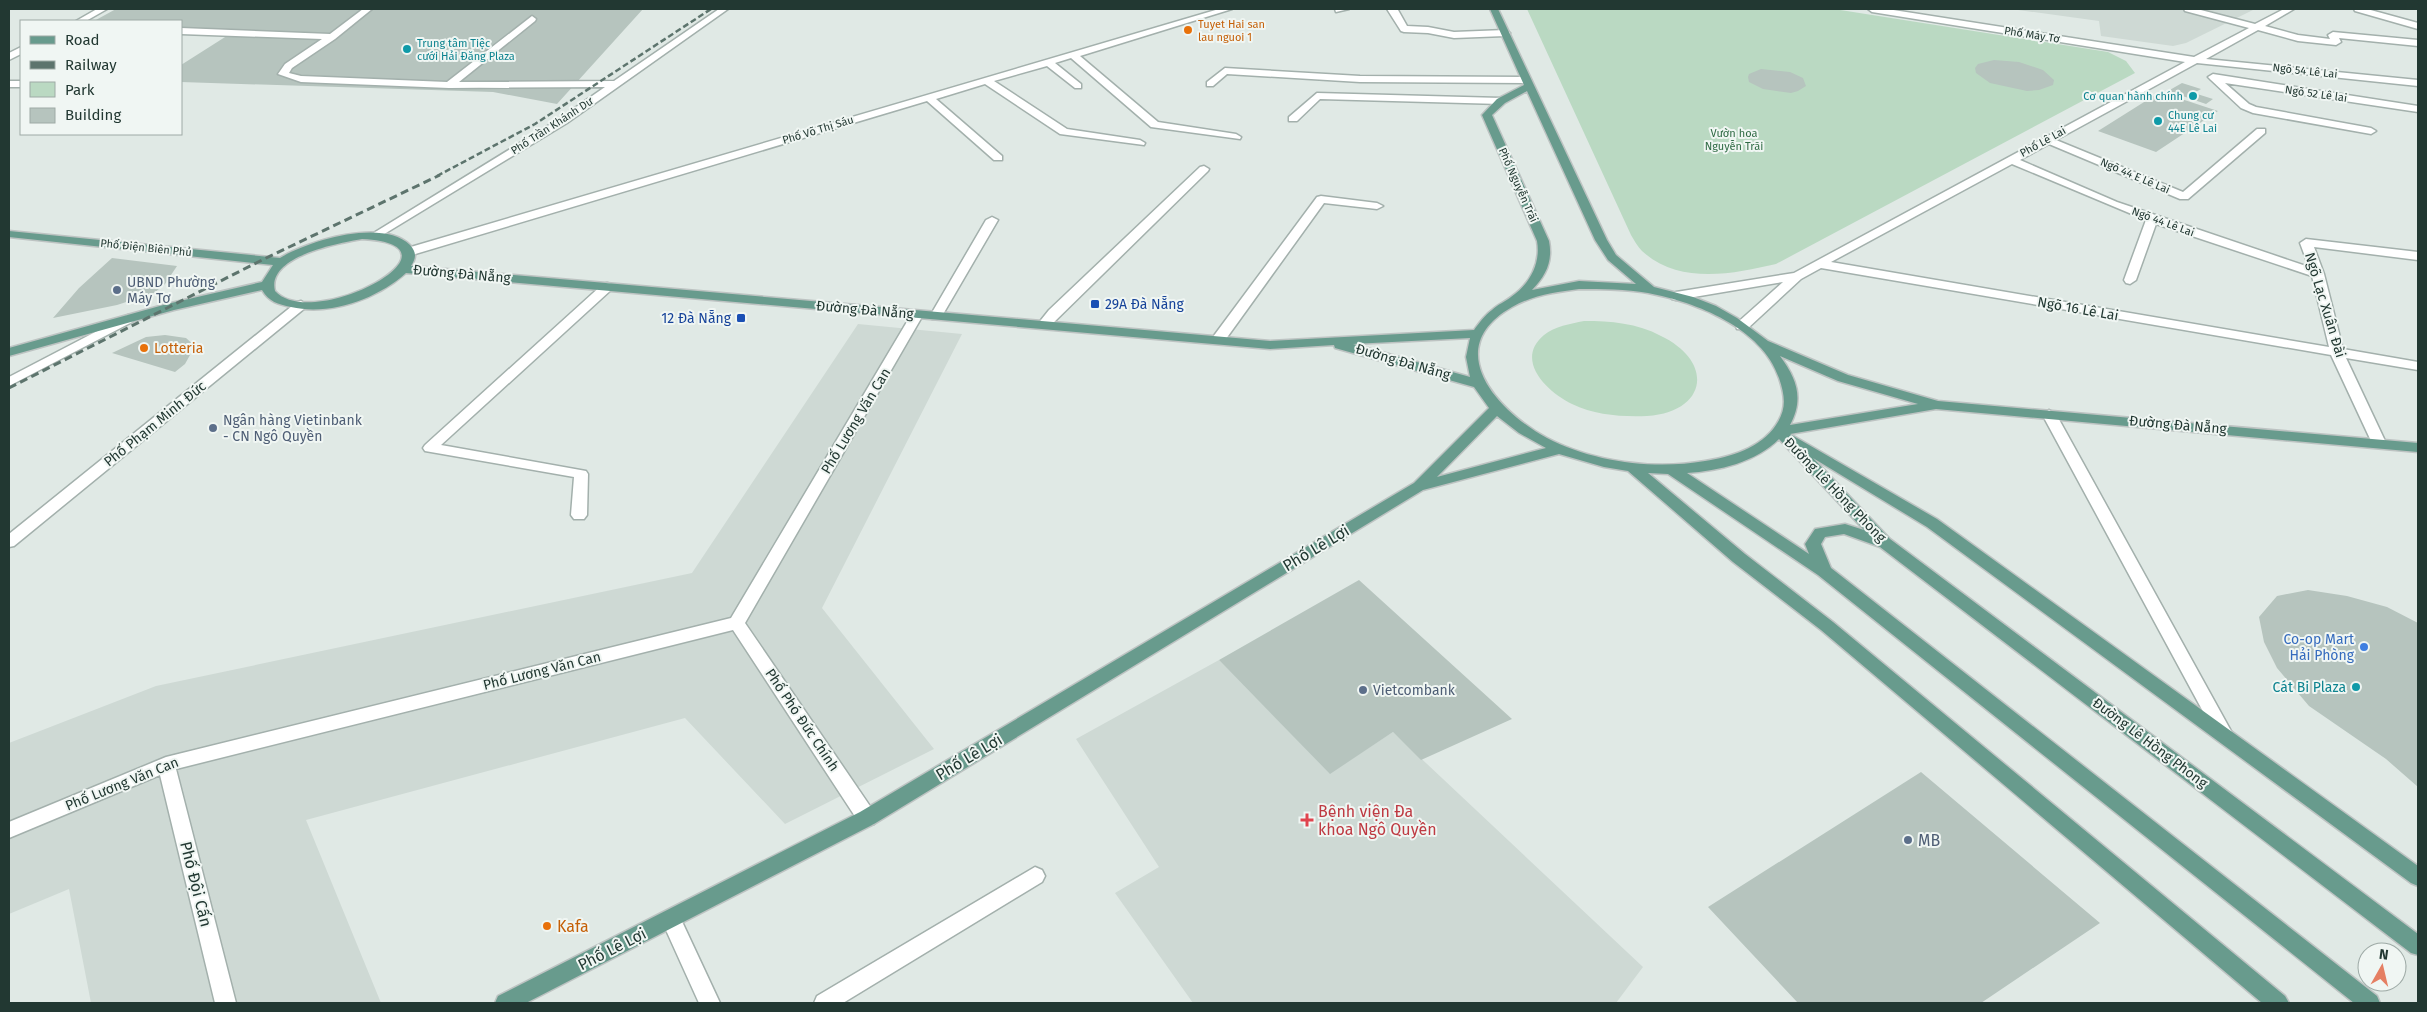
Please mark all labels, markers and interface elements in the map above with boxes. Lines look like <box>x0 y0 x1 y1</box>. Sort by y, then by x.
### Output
place label: Tuyet Hai san lau nguoi 1 <box>1198 18 1265 44</box>
legend <box>20 20 182 135</box>
marker: Tuyet Hai san lau nguoi 1 <box>1182 24 1194 36</box>
street label: Phố Máy Tơ <box>2003 24 2061 46</box>
text: Road <box>65 31 100 49</box>
place label: Trung tâm Tiệc cưới Hải Đăng Plaza <box>417 37 515 63</box>
marker: Trung tâm Tiệc cưới Hải Đăng Plaza <box>401 43 413 55</box>
text: Railway <box>65 56 117 74</box>
street label: Ngõ 54 Lê Lai <box>2272 61 2338 81</box>
text: Park <box>65 81 95 99</box>
street label: Ngõ 52 Lê lai <box>2284 83 2348 105</box>
place label: Cơ quan hành chính <box>2083 90 2183 103</box>
marker: Cơ quan hành chính <box>2187 90 2199 102</box>
street label: Phố Trần Khánh Dư <box>509 94 596 157</box>
text: Building <box>65 106 121 124</box>
place label: Chung cư 44E Lê Lai <box>2168 109 2217 135</box>
street label: Phố Võ Thị Sáu <box>781 113 855 147</box>
marker: Chung cư 44E Lê Lai <box>2152 115 2164 127</box>
street label: Phố Lê Lai <box>2018 124 2068 160</box>
park label: Vườn hoa Nguyễn Trãi <box>1705 127 1763 153</box>
street label: Phố Nguyễn Trãi <box>1496 146 1540 224</box>
street label: Ngõ 44 E Lê Lai <box>2098 155 2172 197</box>
street label: Ngõ 44 Lê Lai <box>2130 205 2196 239</box>
street label: Phố Điện Biên Phủ <box>100 237 192 259</box>
street label: Ngõ Lạc Xuân Đài <box>2301 250 2349 360</box>
street label: Đường Đà Nẵng <box>413 261 512 287</box>
place label: UBND Phường Máy Tơ <box>127 274 216 307</box>
marker: UBND Phường Máy Tơ <box>111 284 123 296</box>
street label: Ngõ 16 Lê Lai <box>2036 294 2120 324</box>
place label: 29A Đà Nẵng <box>1105 296 1184 313</box>
street label: Đường Đà Nẵng <box>816 297 915 323</box>
marker: 29A Đà Nẵng <box>1089 298 1101 310</box>
place label: 12 Đà Nẵng <box>661 310 732 327</box>
marker: 12 Đà Nẵng <box>735 312 747 324</box>
place label: Lotteria <box>154 340 203 357</box>
street label: Đường Đà Nẵng <box>1354 340 1453 384</box>
marker: Lotteria <box>138 342 150 354</box>
street label: Phố Lương Văn Can <box>817 364 894 477</box>
street label: Phố Phạm Minh Đức <box>100 377 210 470</box>
place label: Ngân hàng Vietinbank - CN Ngô Quyền <box>223 412 363 445</box>
street label: Đường Đà Nẵng <box>2129 412 2228 438</box>
marker: Ngân hàng Vietinbank - CN Ngô Quyền <box>207 422 219 434</box>
street label: Đường Lê Hồng Phong <box>1780 433 1891 547</box>
street label: Phố Lê Lợi <box>1279 520 1353 575</box>
place label: Co-op Mart Hải Phòng <box>2283 631 2355 664</box>
marker: Co-op Mart Hải Phòng <box>2358 641 2370 653</box>
street label: Phố Lương Văn Can <box>481 647 603 694</box>
street label: Phố Phó Đức Chính <box>761 665 843 774</box>
place label: Cát Bi Plaza <box>2273 679 2346 696</box>
marker: Cát Bi Plaza <box>2350 681 2362 693</box>
place label: Vietcombank <box>1373 682 1456 699</box>
marker: Vietcombank <box>1357 684 1369 696</box>
street label: Đường Lê Hồng Phong <box>2089 693 2212 792</box>
street label: Phố Lê Lợi <box>932 729 1006 784</box>
street label: Phố Lương Văn Can <box>63 753 181 814</box>
place label: Bệnh viện Đa khoa Ngô Quyền <box>1318 802 1437 839</box>
marker: Bệnh viện Đa khoa Ngô Quyền <box>1300 813 1314 827</box>
place label: MB <box>1918 831 1940 850</box>
marker: MB <box>1902 834 1914 846</box>
street label: Phố Đội Cấn <box>176 839 217 929</box>
place label: Kafa <box>557 917 589 936</box>
marker: Kafa <box>541 920 553 932</box>
street label: Phố Lê Lợi <box>574 923 649 974</box>
north arrow <box>2357 942 2407 992</box>
text: N <box>2378 946 2390 964</box>

